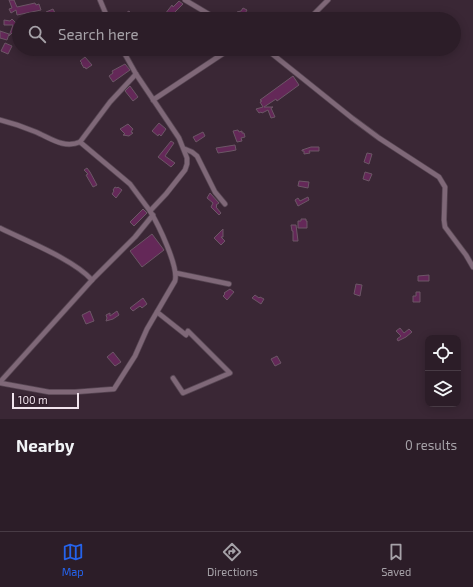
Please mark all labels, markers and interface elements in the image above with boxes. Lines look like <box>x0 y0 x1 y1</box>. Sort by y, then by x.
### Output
search box <box>12 12 461 56</box>
icon: search <box>26 23 48 45</box>
text: Search here <box>58 25 139 43</box>
map controls <box>425 335 461 407</box>
button: locate <box>425 335 461 371</box>
button: layers <box>425 371 461 407</box>
scale bar <box>12 391 79 410</box>
text: 100 m <box>18 393 48 406</box>
text: Nearby <box>16 435 74 455</box>
text: 0 results <box>405 437 457 453</box>
tab: Map <box>62 541 84 578</box>
tab: Directions <box>207 541 258 578</box>
tab: Saved <box>381 541 411 578</box>

